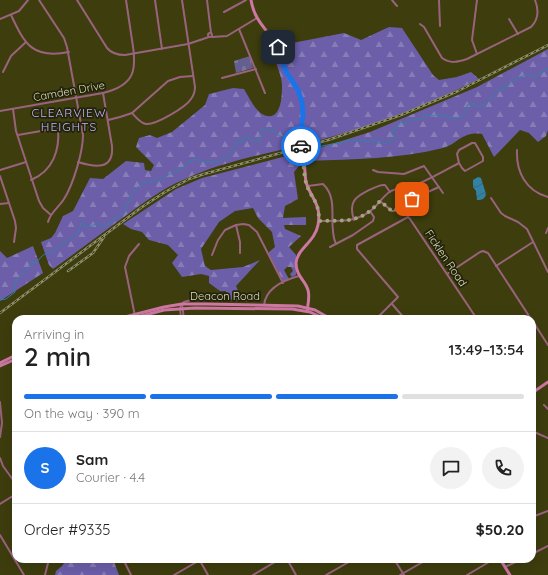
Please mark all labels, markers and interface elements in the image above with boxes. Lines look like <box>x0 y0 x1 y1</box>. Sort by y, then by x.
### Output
pin <box>261 30 295 64</box>
icon: home <box>267 36 289 58</box>
street label: Camden Drive <box>32 78 106 104</box>
district label: CLEARVIEW HEIGHTS <box>31 105 107 134</box>
courier <box>281 126 321 166</box>
icon: car <box>290 135 312 157</box>
pin <box>395 182 429 216</box>
icon: bag <box>401 188 423 210</box>
street label: Ficklen Road <box>422 227 470 289</box>
street label: Deacon Road <box>190 289 260 303</box>
text: Arriving in <box>24 326 84 342</box>
text: 2 min <box>24 340 91 373</box>
text: 13:49–13:54 <box>448 340 524 359</box>
text: On the way · 390 m <box>24 405 140 421</box>
button: chat <box>430 447 472 489</box>
button: phone <box>482 447 524 489</box>
text: Sam <box>76 450 108 469</box>
text: S <box>41 458 49 477</box>
text: Courier · 4.4 <box>76 469 145 485</box>
text: Order #9335 <box>24 520 110 539</box>
text: $50.20 <box>476 520 524 539</box>

